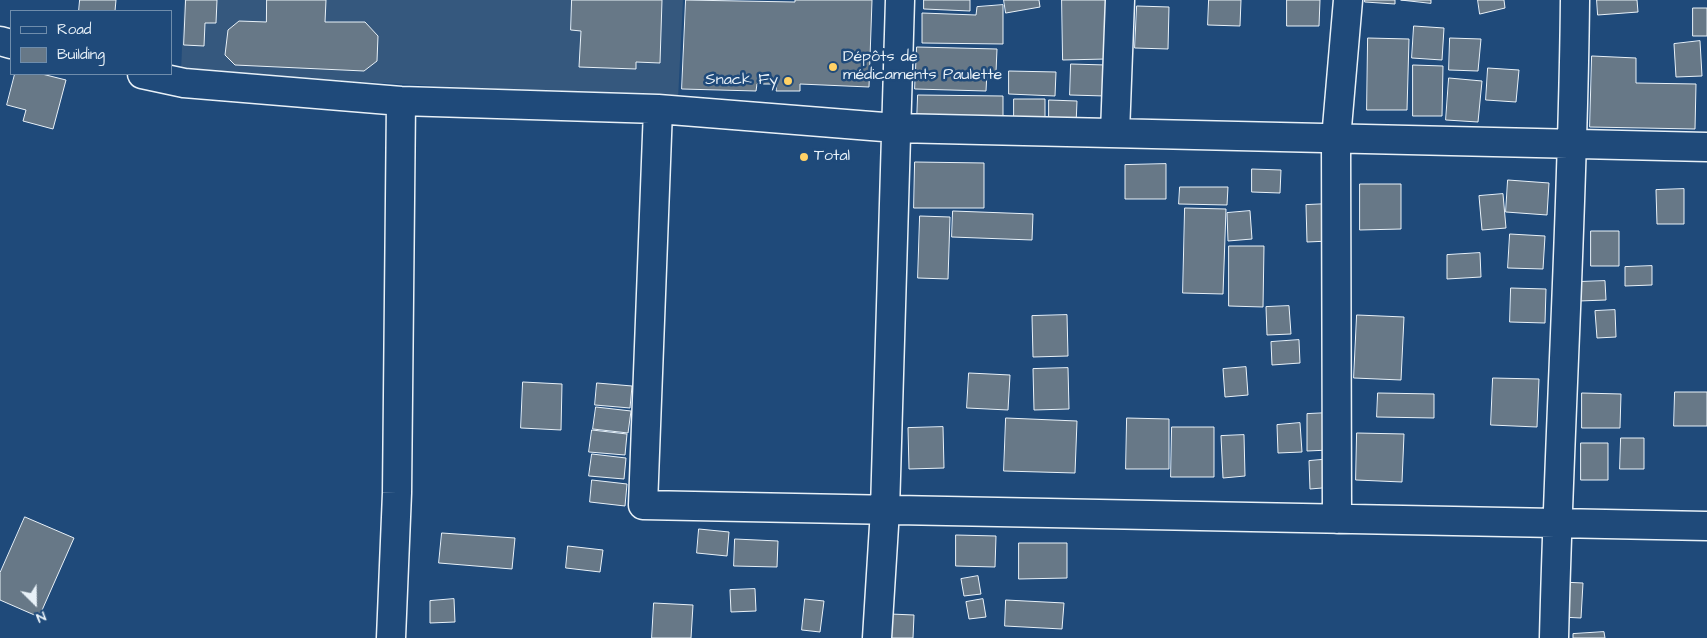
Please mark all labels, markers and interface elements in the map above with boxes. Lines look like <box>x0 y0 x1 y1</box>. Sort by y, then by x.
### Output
legend <box>10 10 172 75</box>
text: Road <box>57 19 91 40</box>
text: Building <box>57 44 105 65</box>
place label: Dépôts de médicaments Paulette <box>843 48 1002 86</box>
marker: Dépôts de médicaments Paulette <box>827 61 839 73</box>
place label: Snack Fy <box>705 71 778 91</box>
marker: Snack Fy <box>782 75 794 87</box>
place label: Total <box>814 147 850 167</box>
marker: Total <box>798 151 810 163</box>
north arrow <box>10 578 60 628</box>
text: N <box>33 606 49 628</box>

